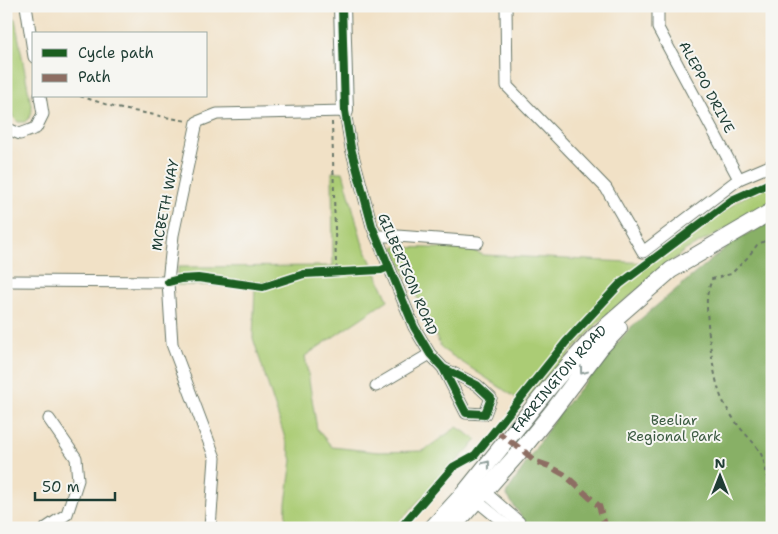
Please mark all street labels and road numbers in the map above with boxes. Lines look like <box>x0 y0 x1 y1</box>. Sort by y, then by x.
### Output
street label: ALEPPO DRIVE <box>675 38 739 136</box>
street label: MCBETH WAY <box>147 157 183 252</box>
street label: GILBERTSON ROAD <box>374 210 442 338</box>
street label: FARRINGTON ROAD <box>507 321 610 436</box>

